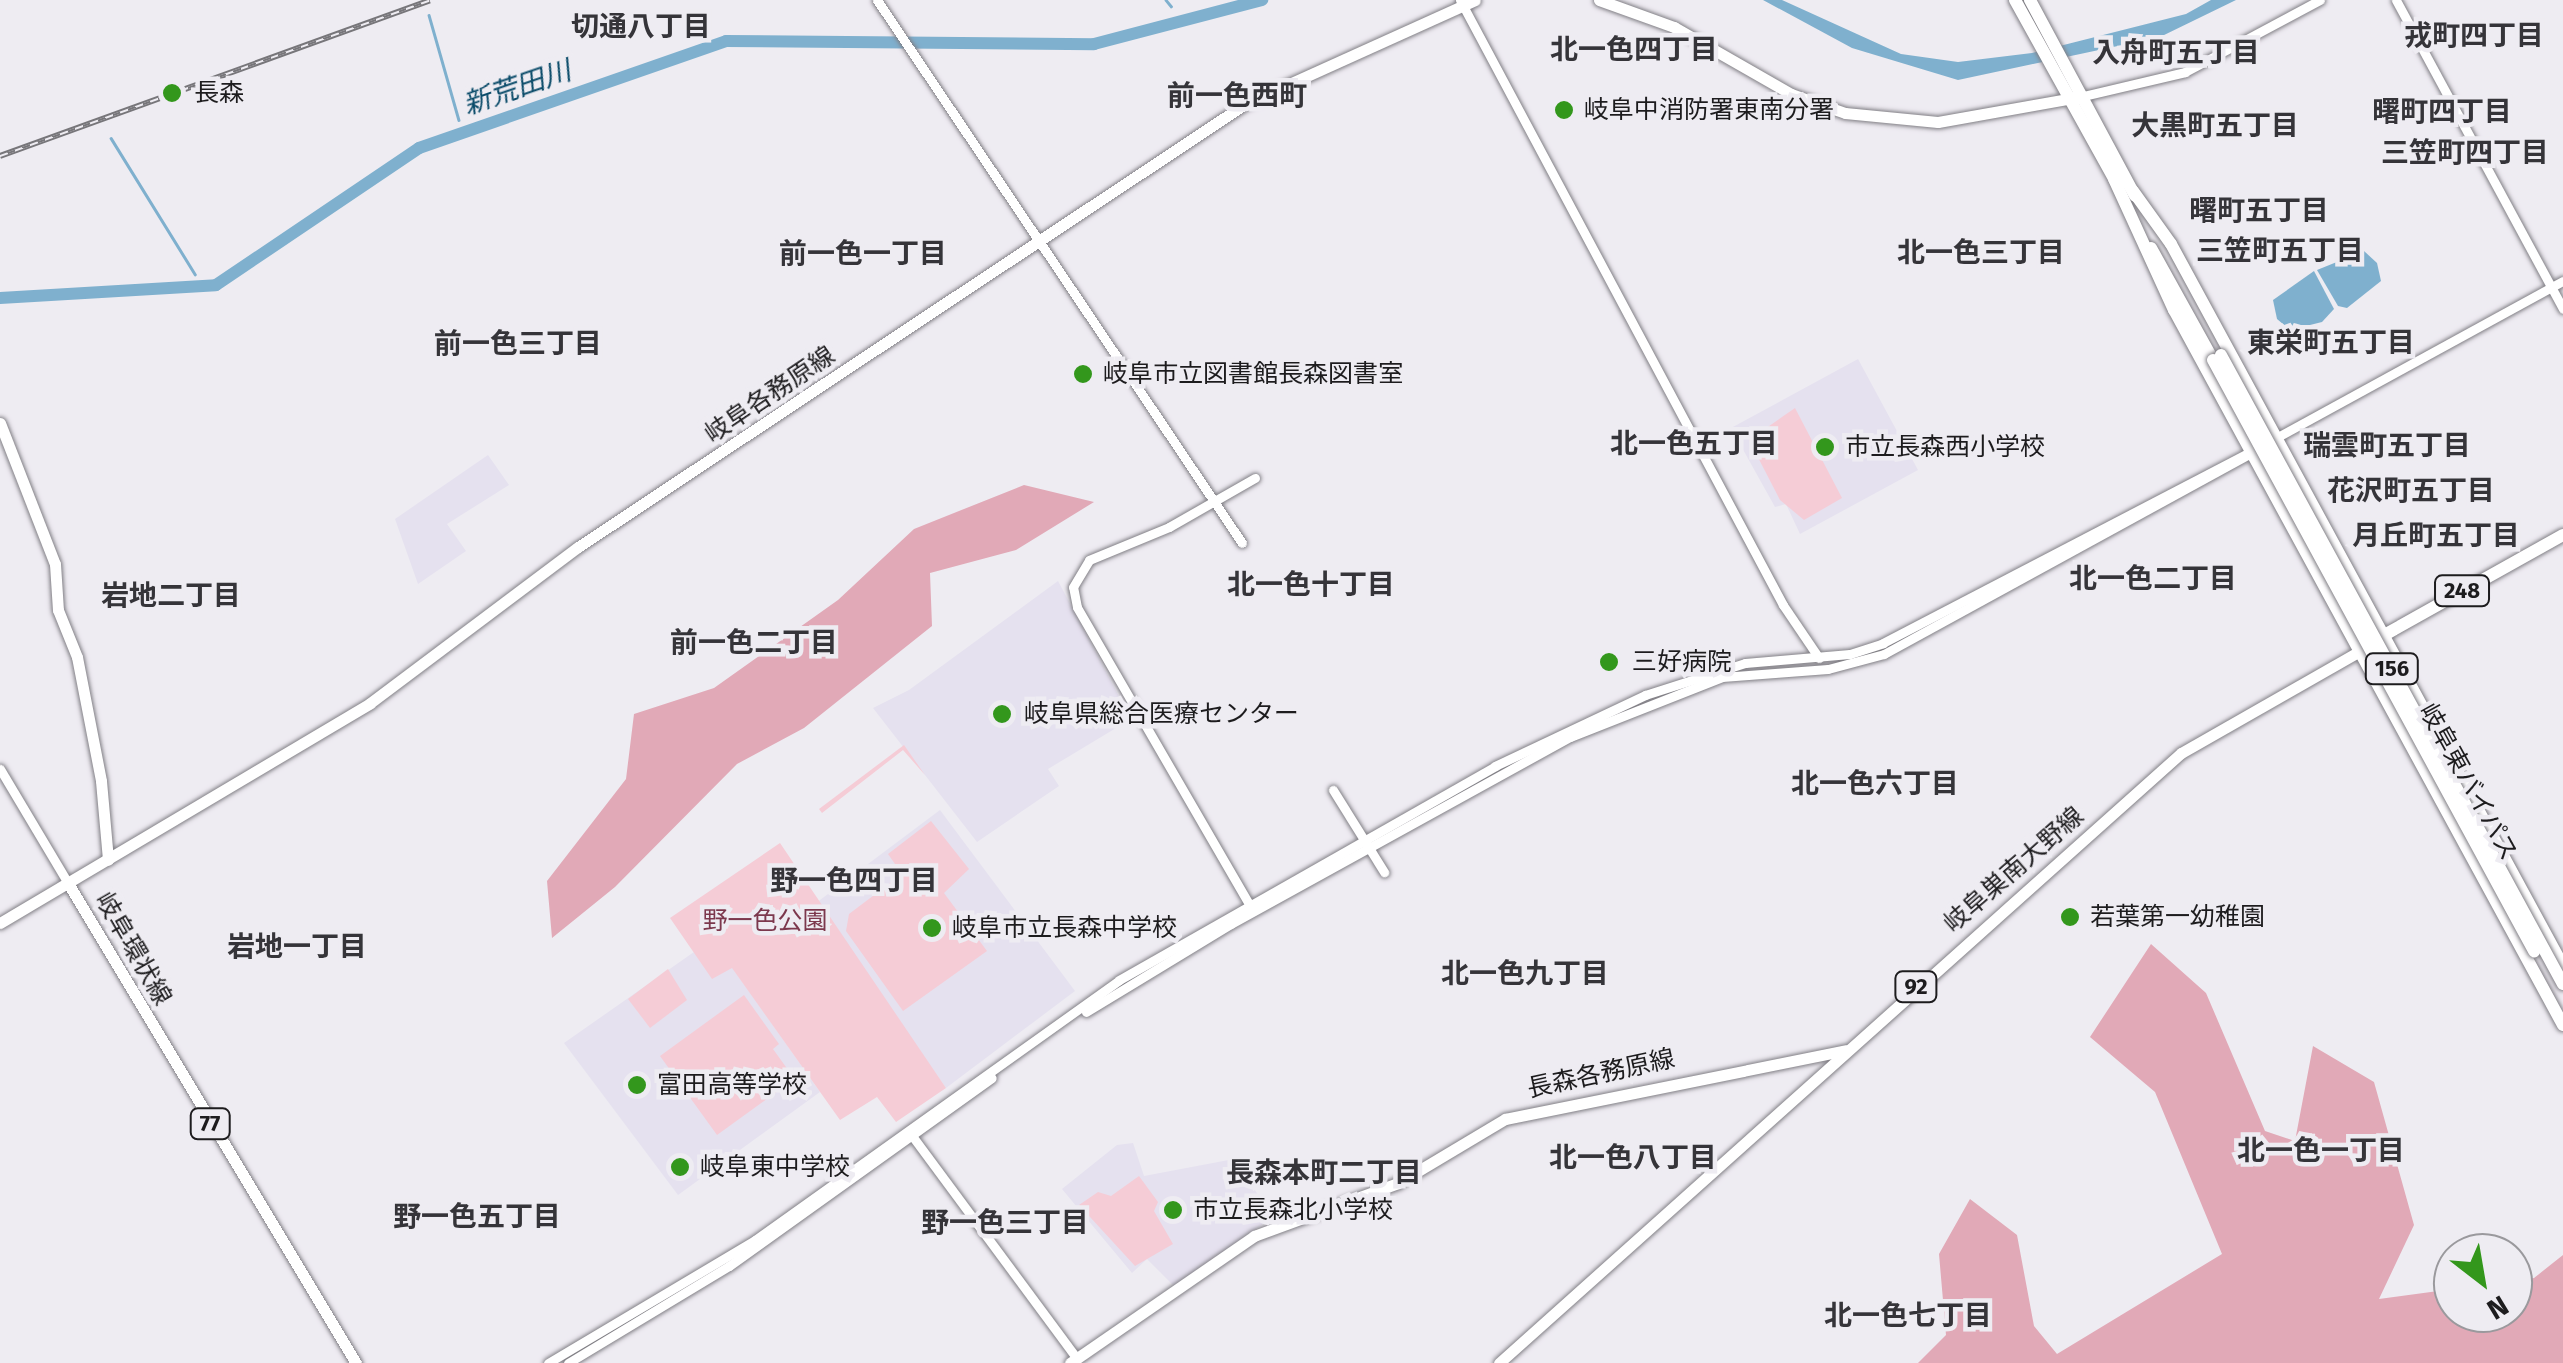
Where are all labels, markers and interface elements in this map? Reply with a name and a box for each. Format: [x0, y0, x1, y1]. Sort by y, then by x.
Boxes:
district label: 切通八丁目 [571, 10, 711, 44]
district label: 戎町四丁目 [2404, 19, 2544, 53]
district label: 北一色四丁目 [1550, 33, 1718, 67]
district label: 入舟町五丁目 [2092, 36, 2260, 70]
water label: 新荒田川 [459, 54, 575, 122]
place label: 長森 [194, 78, 244, 108]
district label: 前一色西町 [1167, 79, 1307, 113]
marker: 長森 [159, 80, 185, 106]
place label: 岐阜中消防署東南分署 [1584, 95, 1834, 125]
district label: 曙町四丁目 [2372, 95, 2512, 129]
marker: 岐阜中消防署東南分署 [1553, 99, 1575, 121]
district label: 大黒町五丁目 [2131, 109, 2299, 143]
district label: 三笠町四丁目 [2381, 136, 2549, 170]
district label: 曙町五丁目 [2189, 194, 2329, 228]
district label: 三笠町五丁目 [2196, 234, 2364, 268]
district label: 北一色三丁目 [1897, 236, 2065, 270]
district label: 前一色一丁目 [779, 237, 947, 271]
district label: 東栄町五丁目 [2247, 326, 2415, 360]
district label: 前一色三丁目 [434, 327, 602, 361]
street label: 岐阜各務原線 [699, 341, 841, 449]
place label: 岐阜市立図書館長森図書室 [1103, 359, 1403, 389]
marker: 岐阜市立図書館長森図書室 [1072, 363, 1094, 385]
district label: 北一色五丁目 [1610, 427, 1778, 461]
district label: 瑞雲町五丁目 [2303, 429, 2471, 463]
place label: 市立長森西小学校 [1845, 432, 2045, 462]
marker: 市立長森西小学校 [1814, 436, 1836, 458]
district label: 花沢町五丁目 [2327, 474, 2495, 508]
district label: 月丘町五丁目 [2352, 519, 2520, 553]
district label: 北一色二丁目 [2069, 562, 2237, 596]
district label: 北一色十丁目 [1227, 568, 1395, 602]
road number: 248 [2432, 574, 2492, 608]
district label: 岩地二丁目 [101, 579, 241, 613]
district label: 前一色二丁目 [670, 626, 838, 660]
place label: 三好病院 [1632, 647, 1732, 677]
marker: 三好病院 [1596, 649, 1622, 675]
road number: 156 [2364, 652, 2420, 686]
street label: 岐阜東バイパス [2412, 698, 2524, 866]
place label: 岐阜県総合医療センター [1024, 699, 1299, 729]
marker: 岐阜県総合医療センター [989, 701, 1015, 727]
district label: 北一色六丁目 [1791, 767, 1959, 801]
street label: 岐阜巣南大野線 [1938, 801, 2090, 939]
district label: 野一色四丁目 [770, 864, 938, 898]
street label: 岐阜環状線 [89, 887, 177, 1011]
place label: 若葉第一幼稚園 [2090, 902, 2265, 932]
park label: 野一色公園 [703, 906, 827, 936]
marker: 若葉第一幼稚園 [2059, 906, 2081, 928]
place label: 岐阜市立長森中学校 [952, 913, 1177, 943]
marker: 岐阜市立長森中学校 [921, 917, 943, 939]
district label: 岩地一丁目 [227, 930, 367, 964]
district label: 北一色九丁目 [1441, 957, 1609, 991]
road number: 92 [1894, 970, 1938, 1004]
street label: 長森各務原線 [1525, 1044, 1677, 1104]
place label: 富田高等学校 [657, 1070, 807, 1100]
marker: 富田高等学校 [626, 1074, 648, 1096]
road number: 77 [188, 1107, 232, 1141]
district label: 北一色一丁目 [2237, 1134, 2405, 1168]
district label: 北一色八丁目 [1549, 1141, 1717, 1175]
place label: 岐阜東中学校 [700, 1152, 850, 1182]
marker: 岐阜東中学校 [669, 1156, 691, 1178]
district label: 長森本町二丁目 [1226, 1156, 1422, 1190]
place label: 市立長森北小学校 [1193, 1195, 1393, 1225]
marker: 市立長森北小学校 [1162, 1199, 1184, 1221]
district label: 野一色五丁目 [393, 1200, 561, 1234]
district label: 野一色三丁目 [921, 1206, 1089, 1240]
north arrow [2433, 1233, 2533, 1333]
text: N [2481, 1288, 2514, 1326]
district label: 北一色七丁目 [1824, 1299, 1992, 1333]

